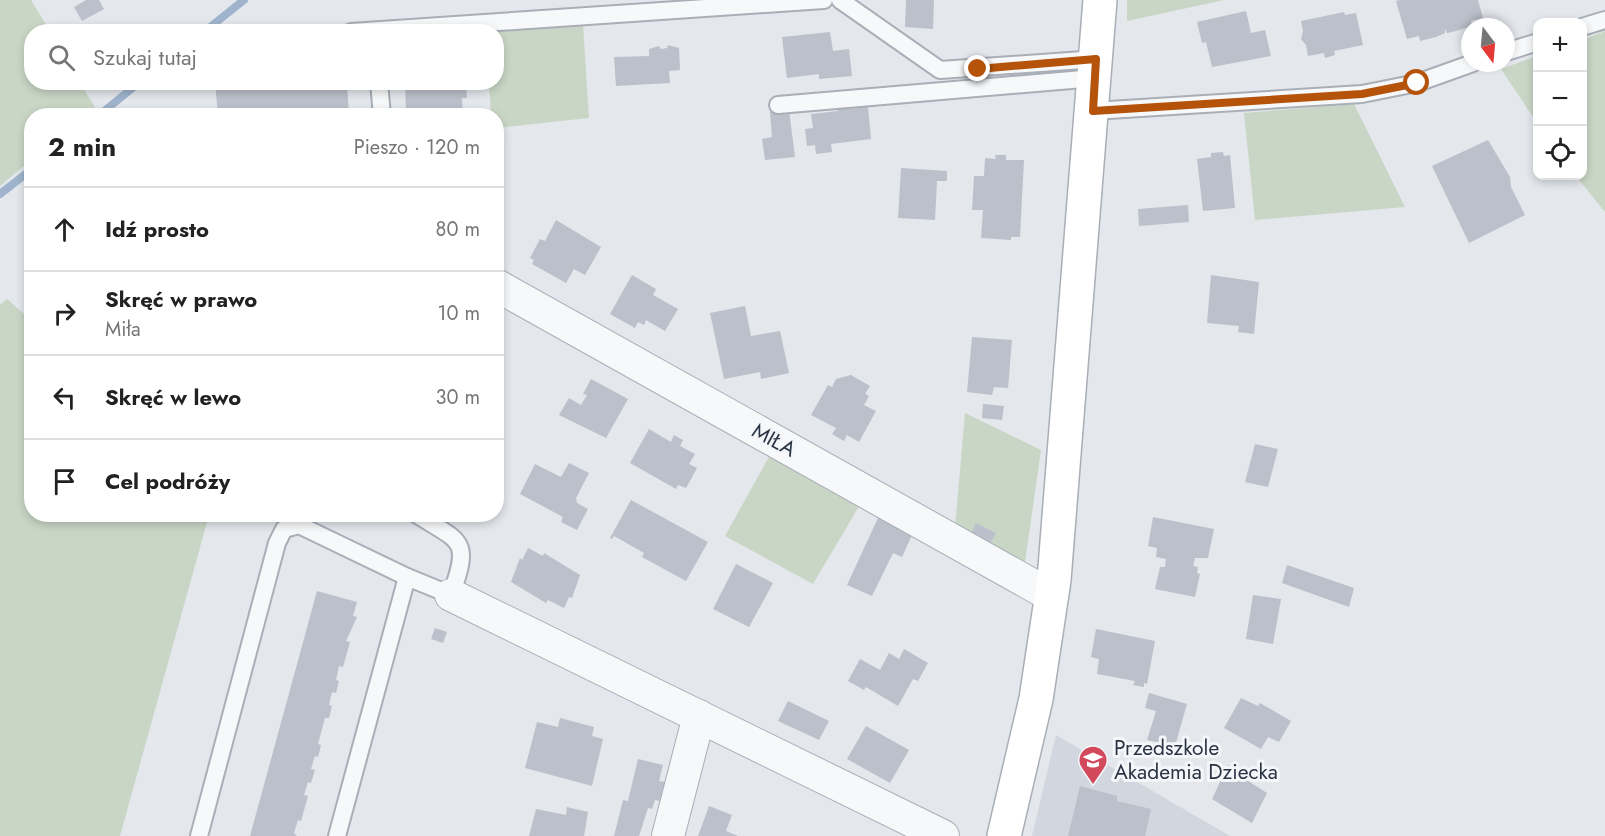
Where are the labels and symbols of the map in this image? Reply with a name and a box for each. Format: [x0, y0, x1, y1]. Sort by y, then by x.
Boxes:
north arrow [1461, 18, 1515, 72]
route end [964, 55, 990, 81]
route start [1403, 69, 1429, 95]
street label: MIŁA [747, 416, 802, 464]
place label: Przedszkole Akademia Dziecka [1114, 733, 1278, 787]
school or university icon: Przedszkole Akademia Dziecka [1077, 744, 1109, 786]

